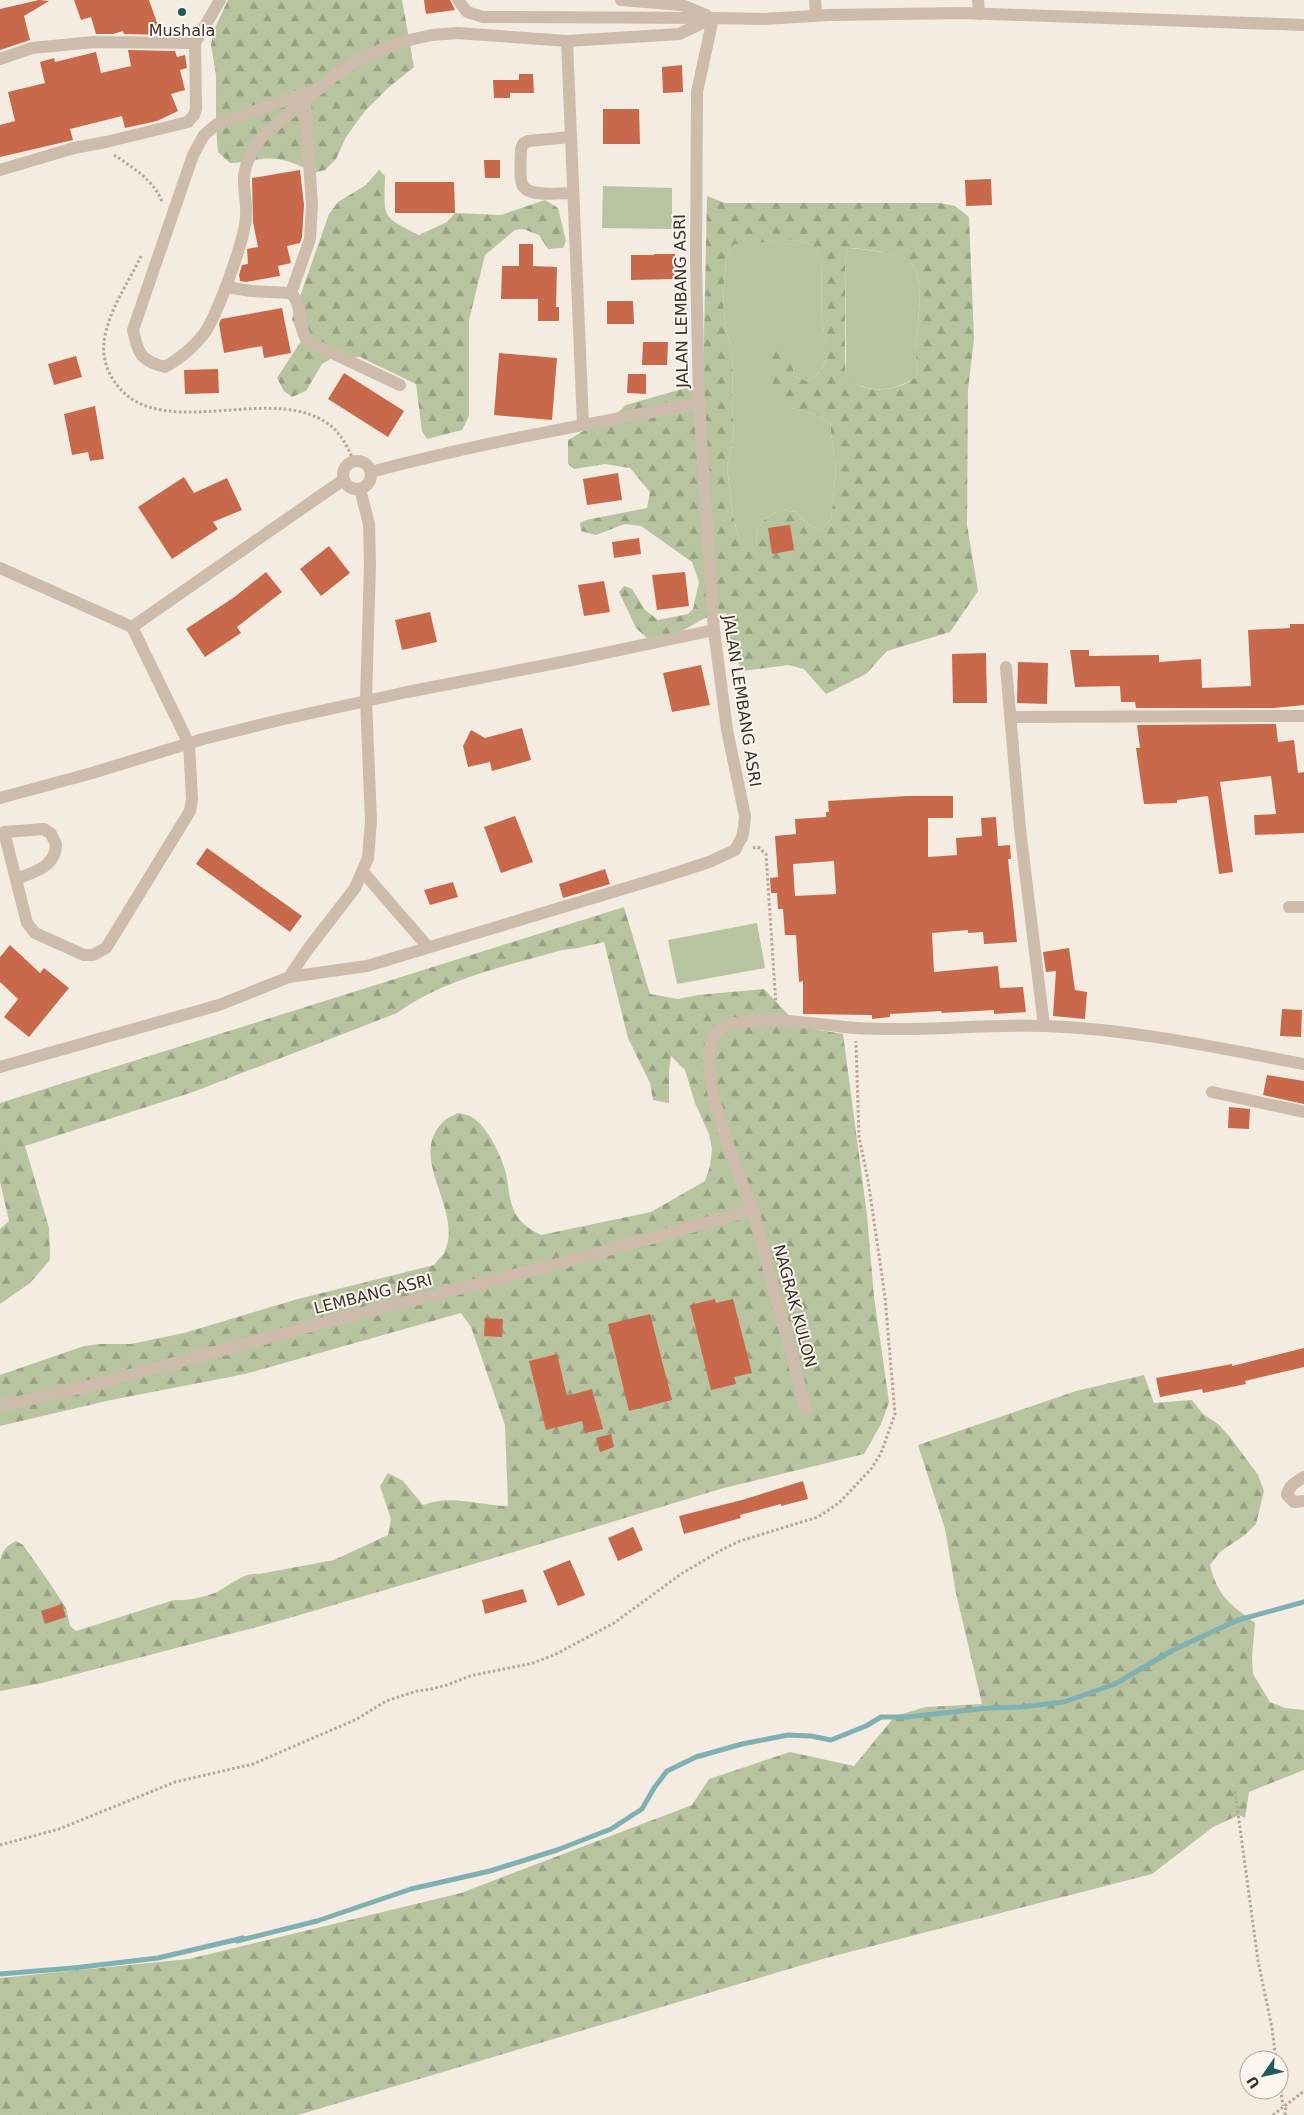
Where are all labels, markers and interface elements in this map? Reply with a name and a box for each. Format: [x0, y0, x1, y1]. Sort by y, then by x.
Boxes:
marker: Mushala [176, 6, 188, 18]
place label: Mushala [149, 21, 215, 40]
street label: JALAN LEMBANG ASRI [670, 214, 692, 389]
street label: JALAN LEMBANG ASRI [719, 613, 765, 788]
street label: NAGRAK KULON [769, 1242, 821, 1370]
street label: LEMBANG ASRI [312, 1270, 434, 1318]
north arrow [1239, 2050, 1289, 2100]
text: U [1243, 2073, 1263, 2091]

